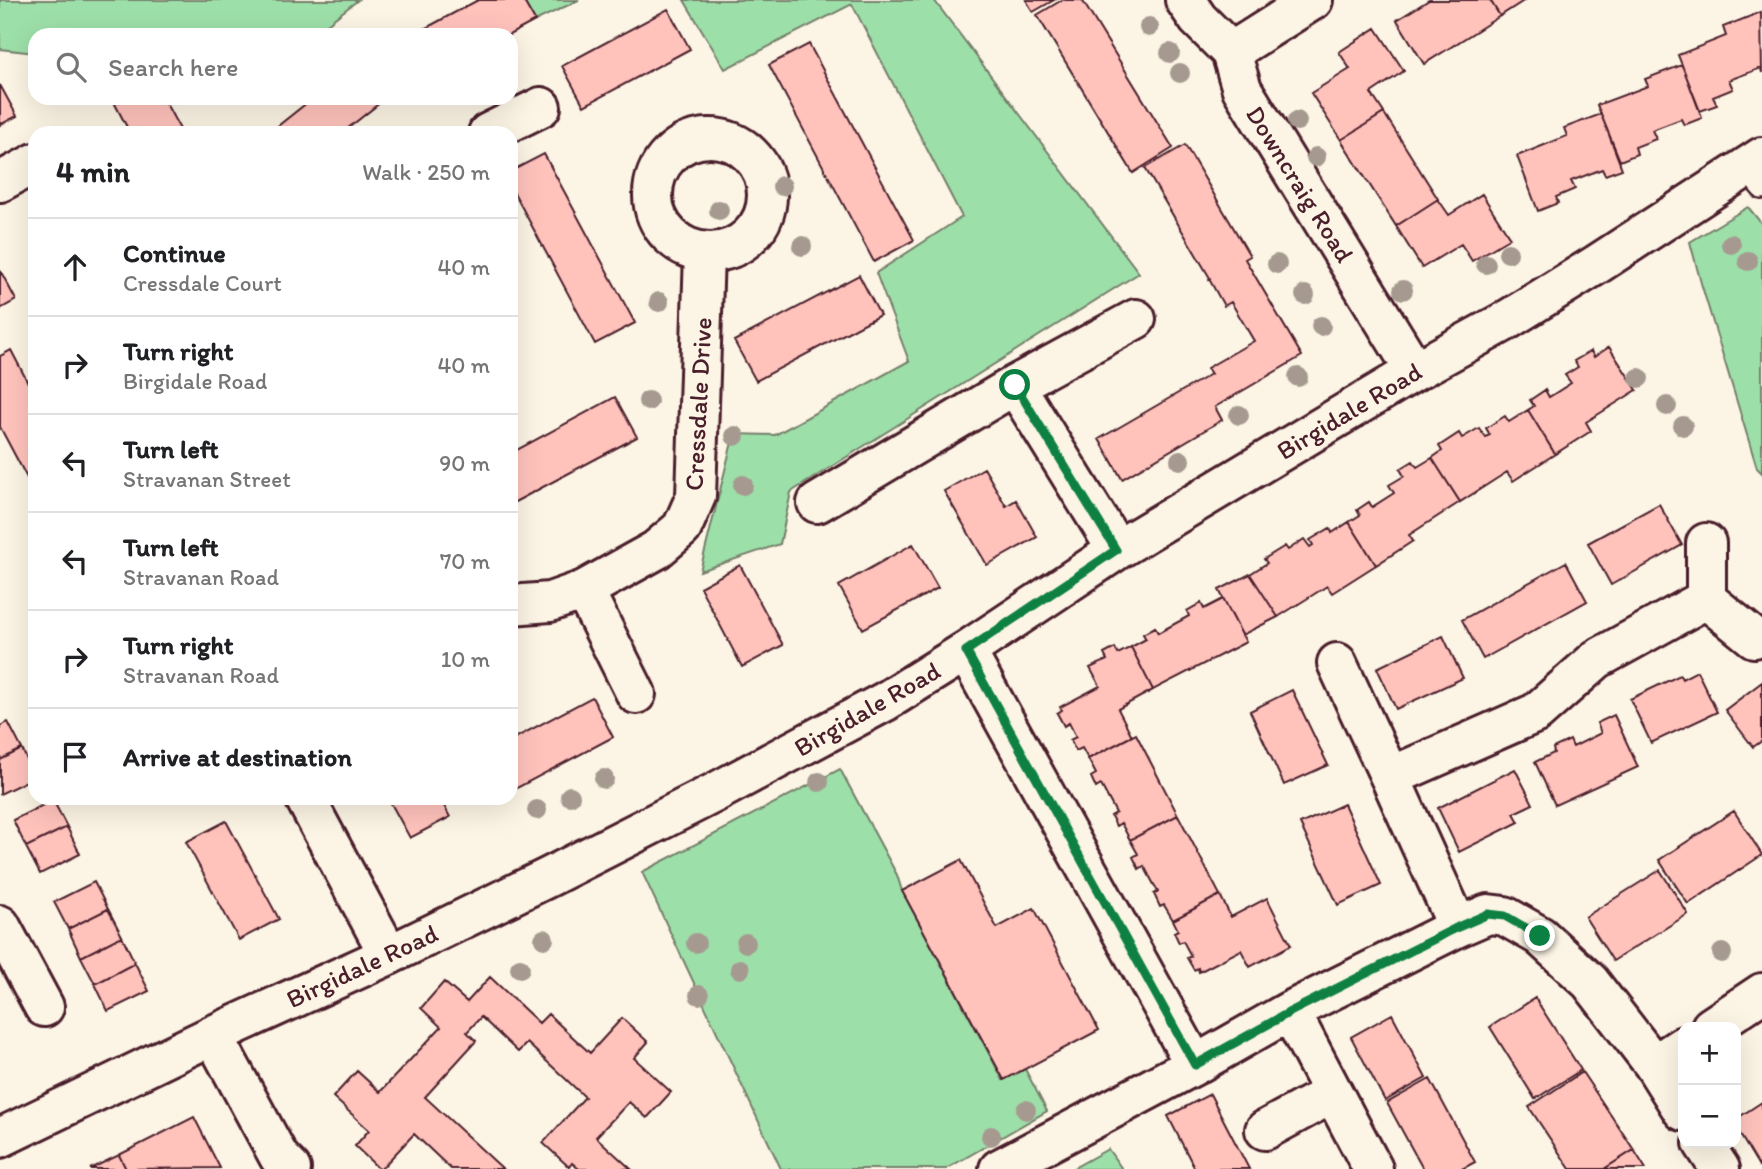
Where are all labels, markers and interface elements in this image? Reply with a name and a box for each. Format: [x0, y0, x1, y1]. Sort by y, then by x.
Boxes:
search box [28, 28, 518, 105]
icon: search [52, 48, 90, 86]
text: Search here [108, 51, 238, 83]
street label: Downcraig Road [1239, 100, 1361, 268]
text: 4 min [56, 153, 130, 190]
text: Walk · 250 m [362, 158, 490, 186]
text: Continue [123, 237, 226, 269]
icon: ahead [56, 248, 94, 286]
text: 40 m [437, 253, 490, 281]
text: Cressdale Court [123, 269, 282, 297]
street label: Cressdale Drive [677, 316, 719, 492]
text: Turn right [123, 335, 234, 367]
icon: right [56, 346, 94, 384]
text: 40 m [437, 351, 490, 379]
street label: Birgidale Road [1271, 355, 1427, 467]
text: Birgidale Road [123, 367, 267, 395]
route start [999, 369, 1030, 400]
text: Turn left [123, 433, 219, 465]
icon: left [56, 444, 94, 482]
text: 90 m [439, 449, 490, 477]
text: Stravanan Street [123, 465, 291, 493]
text: Turn left [123, 531, 219, 563]
icon: left [56, 542, 94, 580]
text: 70 m [440, 547, 490, 575]
text: Stravanan Road [123, 563, 279, 591]
text: Turn right [123, 629, 234, 661]
icon: right [56, 640, 94, 678]
text: 10 m [441, 645, 490, 673]
street label: Birgidale Road [788, 654, 946, 764]
text: Stravanan Road [123, 661, 279, 689]
icon: arrive [56, 738, 94, 776]
text: Arrive at destination [123, 741, 352, 773]
street label: Birgidale Road [281, 917, 443, 1015]
route end [1524, 920, 1555, 951]
map controls [1678, 1022, 1741, 1148]
button: + [1678, 1022, 1741, 1085]
button: − [1678, 1085, 1741, 1148]

